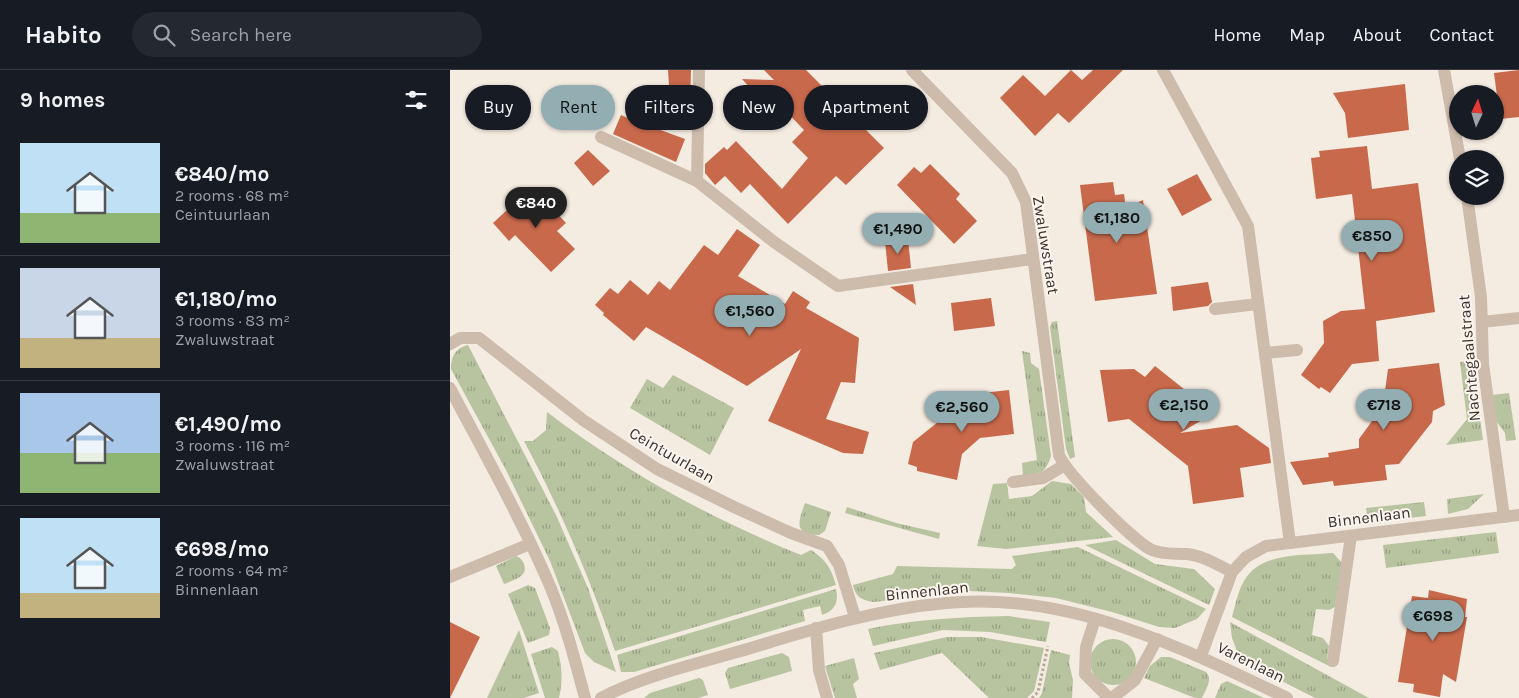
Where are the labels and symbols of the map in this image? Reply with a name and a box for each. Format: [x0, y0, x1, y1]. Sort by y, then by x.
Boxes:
north arrow [1449, 85, 1504, 140]
pin: €840 [506, 186, 566, 229]
street label: Zwaluwstraat [1029, 194, 1063, 296]
pin: €1,180 [1076, 202, 1158, 244]
pin: €1,490 [857, 212, 939, 255]
pin: €850 [1342, 220, 1402, 262]
pin: €1,560 [709, 294, 791, 337]
street label: Nachtegaalstraat [1454, 294, 1484, 422]
pin: €2,150 [1143, 388, 1225, 431]
pin: €718 [1354, 388, 1414, 431]
pin: €2,560 [921, 390, 1003, 433]
street label: Ceintuurlaan [626, 423, 718, 487]
street label: Binnenlaan [1326, 502, 1412, 532]
street label: Binnenlaan [884, 577, 970, 605]
pin: €698 [1403, 600, 1463, 642]
street label: Varenlaan [1214, 638, 1288, 686]

